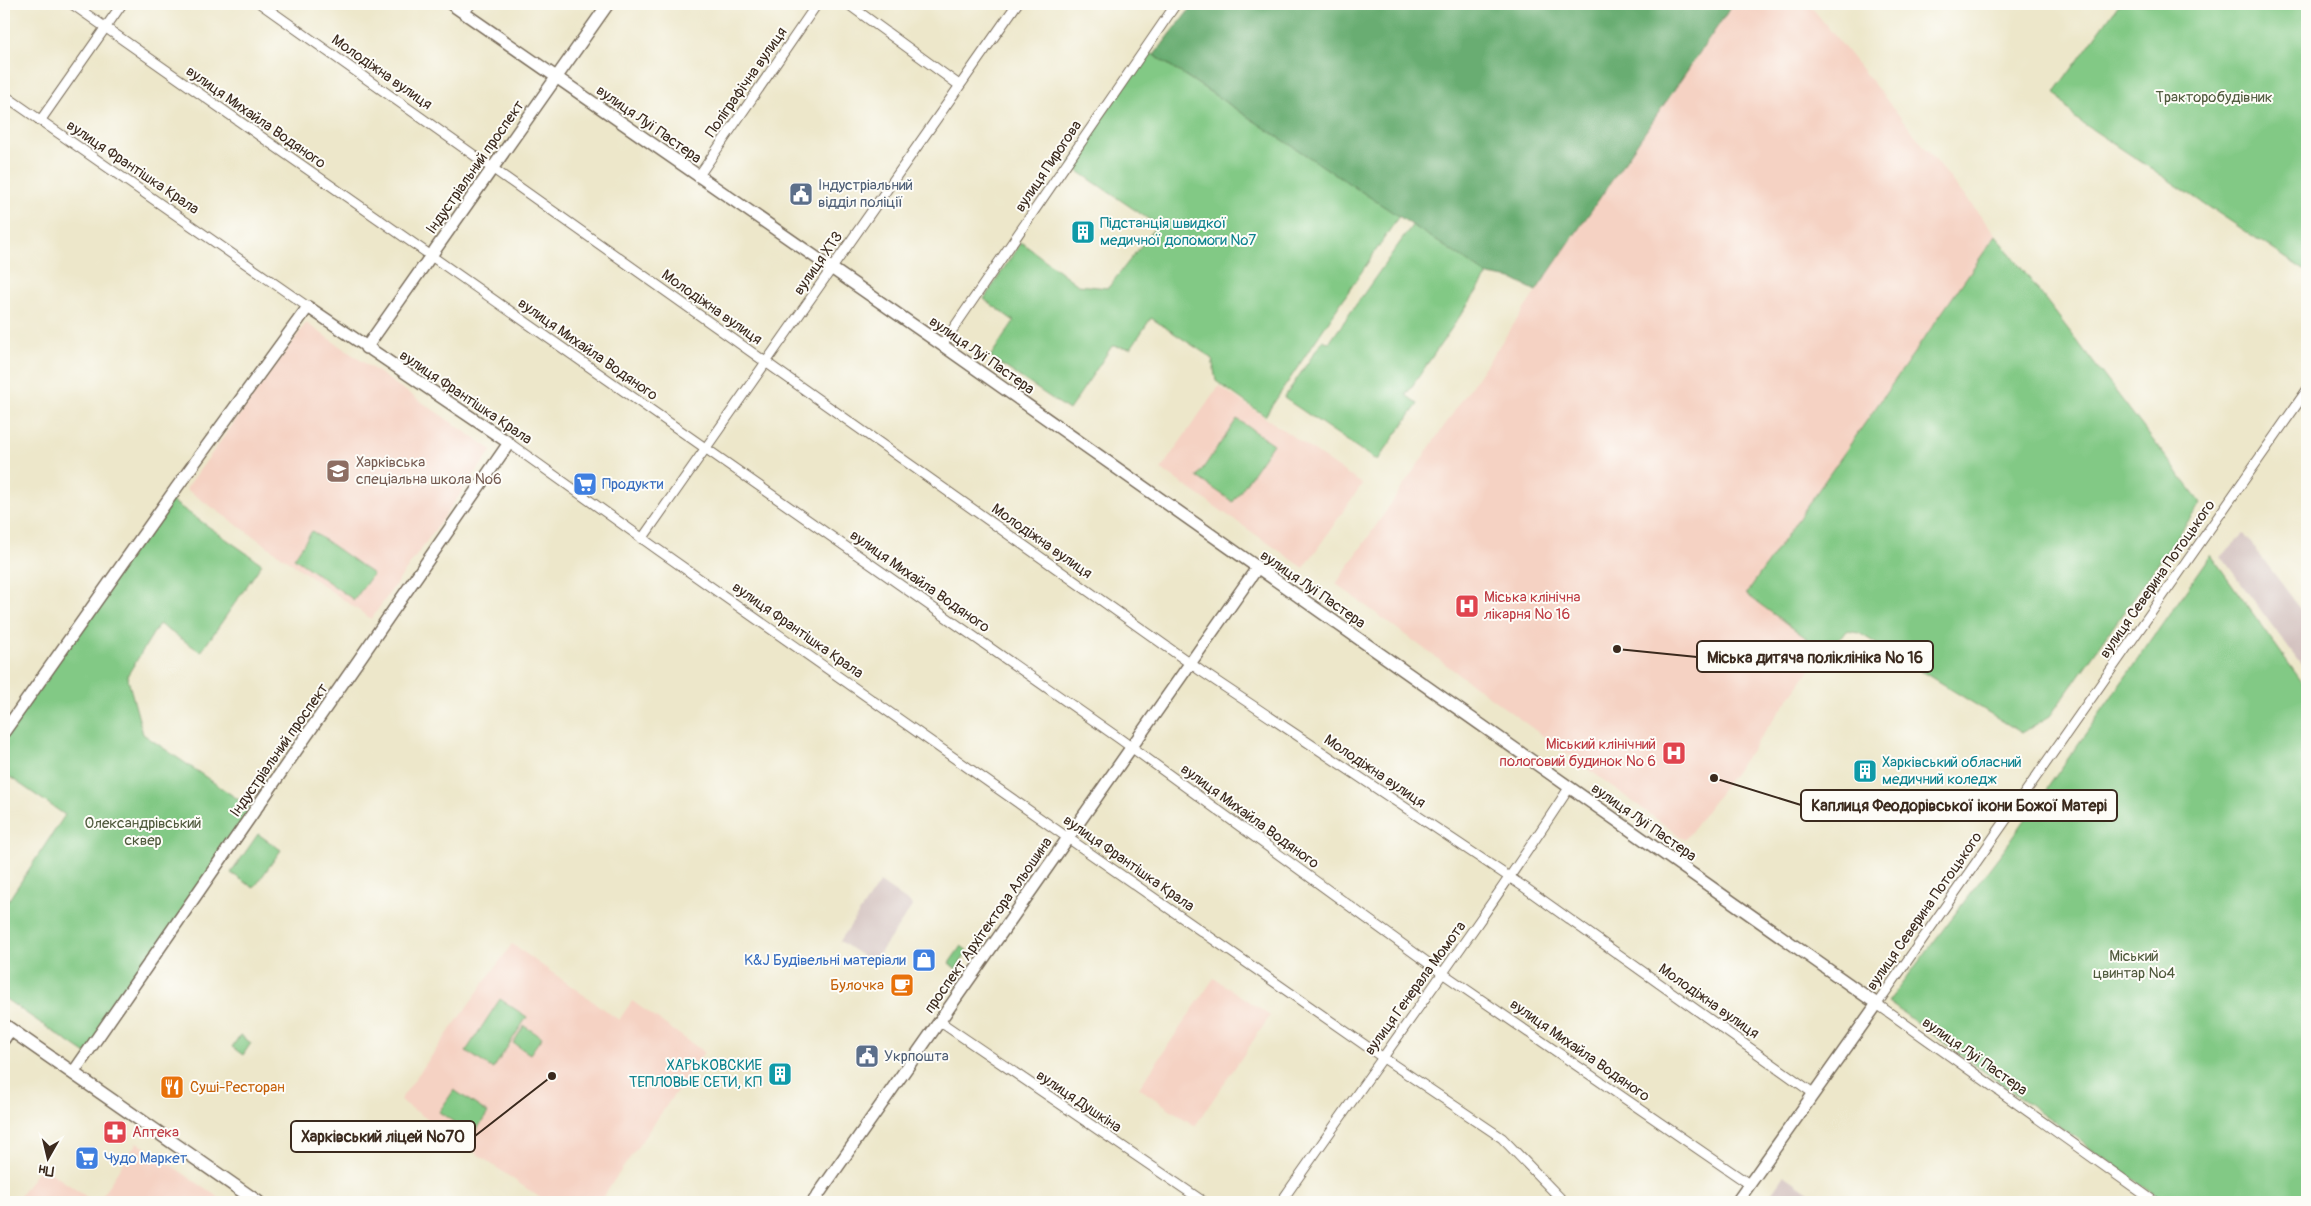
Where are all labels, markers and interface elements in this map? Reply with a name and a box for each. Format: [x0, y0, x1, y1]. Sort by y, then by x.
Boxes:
street label: Поліграфічна вулиця [701, 24, 792, 141]
street label: Молодіжна вулиця [328, 31, 436, 114]
street label: вулиця Михайла Водяного [182, 62, 329, 173]
street label: вулиця Луї Пастера [592, 81, 705, 168]
park label: Тракторобудівник [2156, 88, 2273, 107]
street label: Індустріальний проспект [422, 96, 529, 238]
street label: вулиця Франтішка Крала [63, 116, 203, 219]
street label: вулиця Пирогова [1011, 117, 1086, 216]
place label: Індустріальний відділ поліції [818, 176, 913, 212]
public building icon: Індустріальний відділ поліції [788, 181, 814, 207]
place label: Підстанція швидкої медичної допомоги №7 [1100, 214, 1256, 250]
building icon: Підстанція швидкої медичної допомоги №7 [1070, 219, 1096, 245]
street label: вулиця ХТЗ [790, 228, 847, 299]
street label: Молодіжна вулиця [658, 266, 766, 349]
street label: вулиця Михайла Водяного [514, 294, 661, 405]
street label: вулиця Луї Пастера [925, 312, 1038, 399]
street label: вулиця Франтішка Крала [396, 346, 536, 449]
place label: Харківська спеціальна школа №6 [356, 453, 502, 489]
school or university icon: Харківська спеціальна школа №6 [325, 458, 351, 484]
supermarket icon: Продукти [572, 471, 598, 497]
place label: Продукти [602, 475, 664, 494]
street label: вулиця Северина Потоцького [2095, 496, 2219, 662]
street label: Молодіжна вулиця [988, 500, 1096, 583]
street label: вулиця Михайла Водяного [846, 526, 993, 637]
street label: вулиця Луї Пастера [1256, 546, 1369, 633]
street label: вулиця Франтішка Крала [728, 578, 867, 683]
place label: Міська клінічна лікарня № 16 [1484, 588, 1580, 624]
hospital icon: Міська клінічна лікарня № 16 [1454, 593, 1480, 619]
callout: Міська дитяча поліклініка № 16 [1697, 641, 1933, 672]
text: Міська дитяча поліклініка № 16 [1707, 648, 1923, 668]
street label: Індустріальний проспект [226, 679, 333, 821]
street label: Молодіжна вулиця [1320, 730, 1429, 812]
place label: Міський клінічний пологовий будинок № 6 [1499, 735, 1656, 771]
hospital icon: Міський клінічний пологовий будинок № 6 [1661, 740, 1687, 766]
place label: Харківський обласний медичний коледж [1882, 753, 2022, 789]
building icon: Харківський обласний медичний коледж [1852, 758, 1878, 784]
street label: вулиця Михайла Водяного [1177, 760, 1323, 873]
street label: вулиця Луї Пастера [1587, 779, 1700, 866]
callout: Каплиця Феодорівської ікони Божої Матері [1801, 790, 2117, 821]
text: Каплиця Феодорівської ікони Божої Матері [1811, 796, 2107, 816]
street label: вулиця Франтішка Крала [1059, 811, 1198, 916]
park label: Олександрівський сквер [85, 814, 201, 850]
street label: вулиця Северина Потоцького [1862, 828, 1986, 994]
street label: проспект Архітектора Альошина [920, 833, 1057, 1017]
street label: вулиця Генерала Момота [1360, 918, 1470, 1059]
shop icon: K&J Будівельні матеріали [911, 947, 937, 973]
park label: Міський цвинтар №4 [2093, 947, 2176, 983]
place label: K&J Будівельні матеріали [744, 951, 906, 970]
street label: Молодіжна вулиця [1655, 960, 1763, 1043]
cafe icon: Булочка [889, 972, 915, 998]
place label: Булочка [830, 976, 884, 995]
street label: вулиця Михайла Водяного [1506, 995, 1653, 1106]
street label: вулиця Луї Пастера [1918, 1013, 2031, 1100]
public building icon: Укрпошта [854, 1043, 880, 1069]
place label: Укрпошта [884, 1047, 949, 1066]
place label: ХАРЬКОВСКИЕ ТЕПЛОВЫЕ СЕТИ, КП [629, 1056, 762, 1092]
building icon: ХАРЬКОВСКИЕ ТЕПЛОВЫЕ СЕТИ, КП [767, 1061, 793, 1087]
street label: вулиця Душкіна [1032, 1066, 1125, 1137]
restaurant icon: Суші-Ресторан [159, 1074, 185, 1100]
place label: Суші-Ресторан [190, 1078, 285, 1097]
pharmacy icon: Аптека [102, 1119, 128, 1145]
callout: Харківський ліцей №70 [291, 1121, 475, 1152]
place label: Аптека [132, 1123, 179, 1142]
text: Харківський ліцей №70 [301, 1127, 465, 1147]
north arrow [22, 1134, 72, 1184]
supermarket icon: Чудо Маркет [74, 1145, 100, 1171]
place label: Чудо Маркет [104, 1149, 188, 1168]
text: Пн [37, 1161, 55, 1180]

